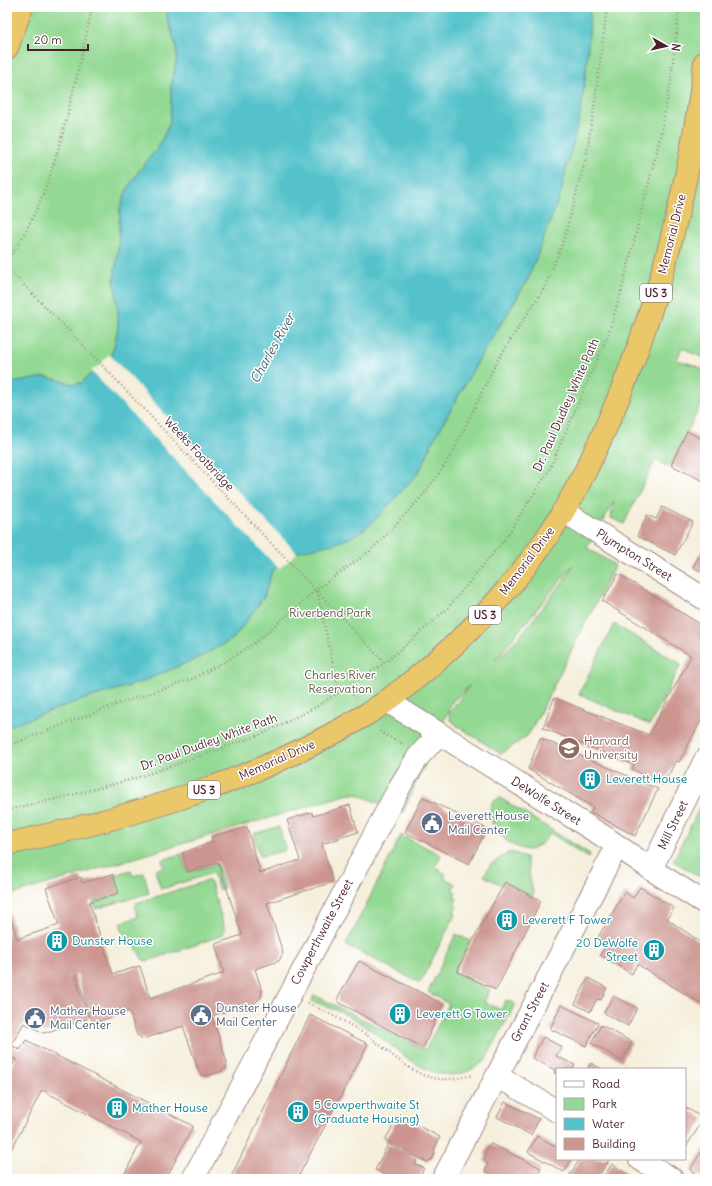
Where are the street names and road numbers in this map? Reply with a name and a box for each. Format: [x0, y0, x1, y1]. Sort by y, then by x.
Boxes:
street label: Memorial Drive [654, 192, 689, 275]
road number: US 3 [640, 284, 672, 302]
street label: Dr. Paul Dudley White Path [529, 336, 602, 474]
street label: Weeks Footbridge [161, 413, 238, 494]
street label: Memorial Drive [496, 524, 557, 598]
street label: Plympton Street [594, 525, 675, 584]
road number: US 3 [469, 606, 501, 624]
street label: Dr. Paul Dudley White Path [139, 710, 279, 773]
street label: Memorial Drive [236, 736, 317, 783]
street label: DeWolfe Street [509, 773, 584, 828]
road number: US 3 [188, 781, 220, 799]
street label: Mill Street [654, 798, 691, 852]
street label: Cowperthwaite Street [287, 876, 356, 987]
street label: Grant Street [507, 979, 552, 1044]

